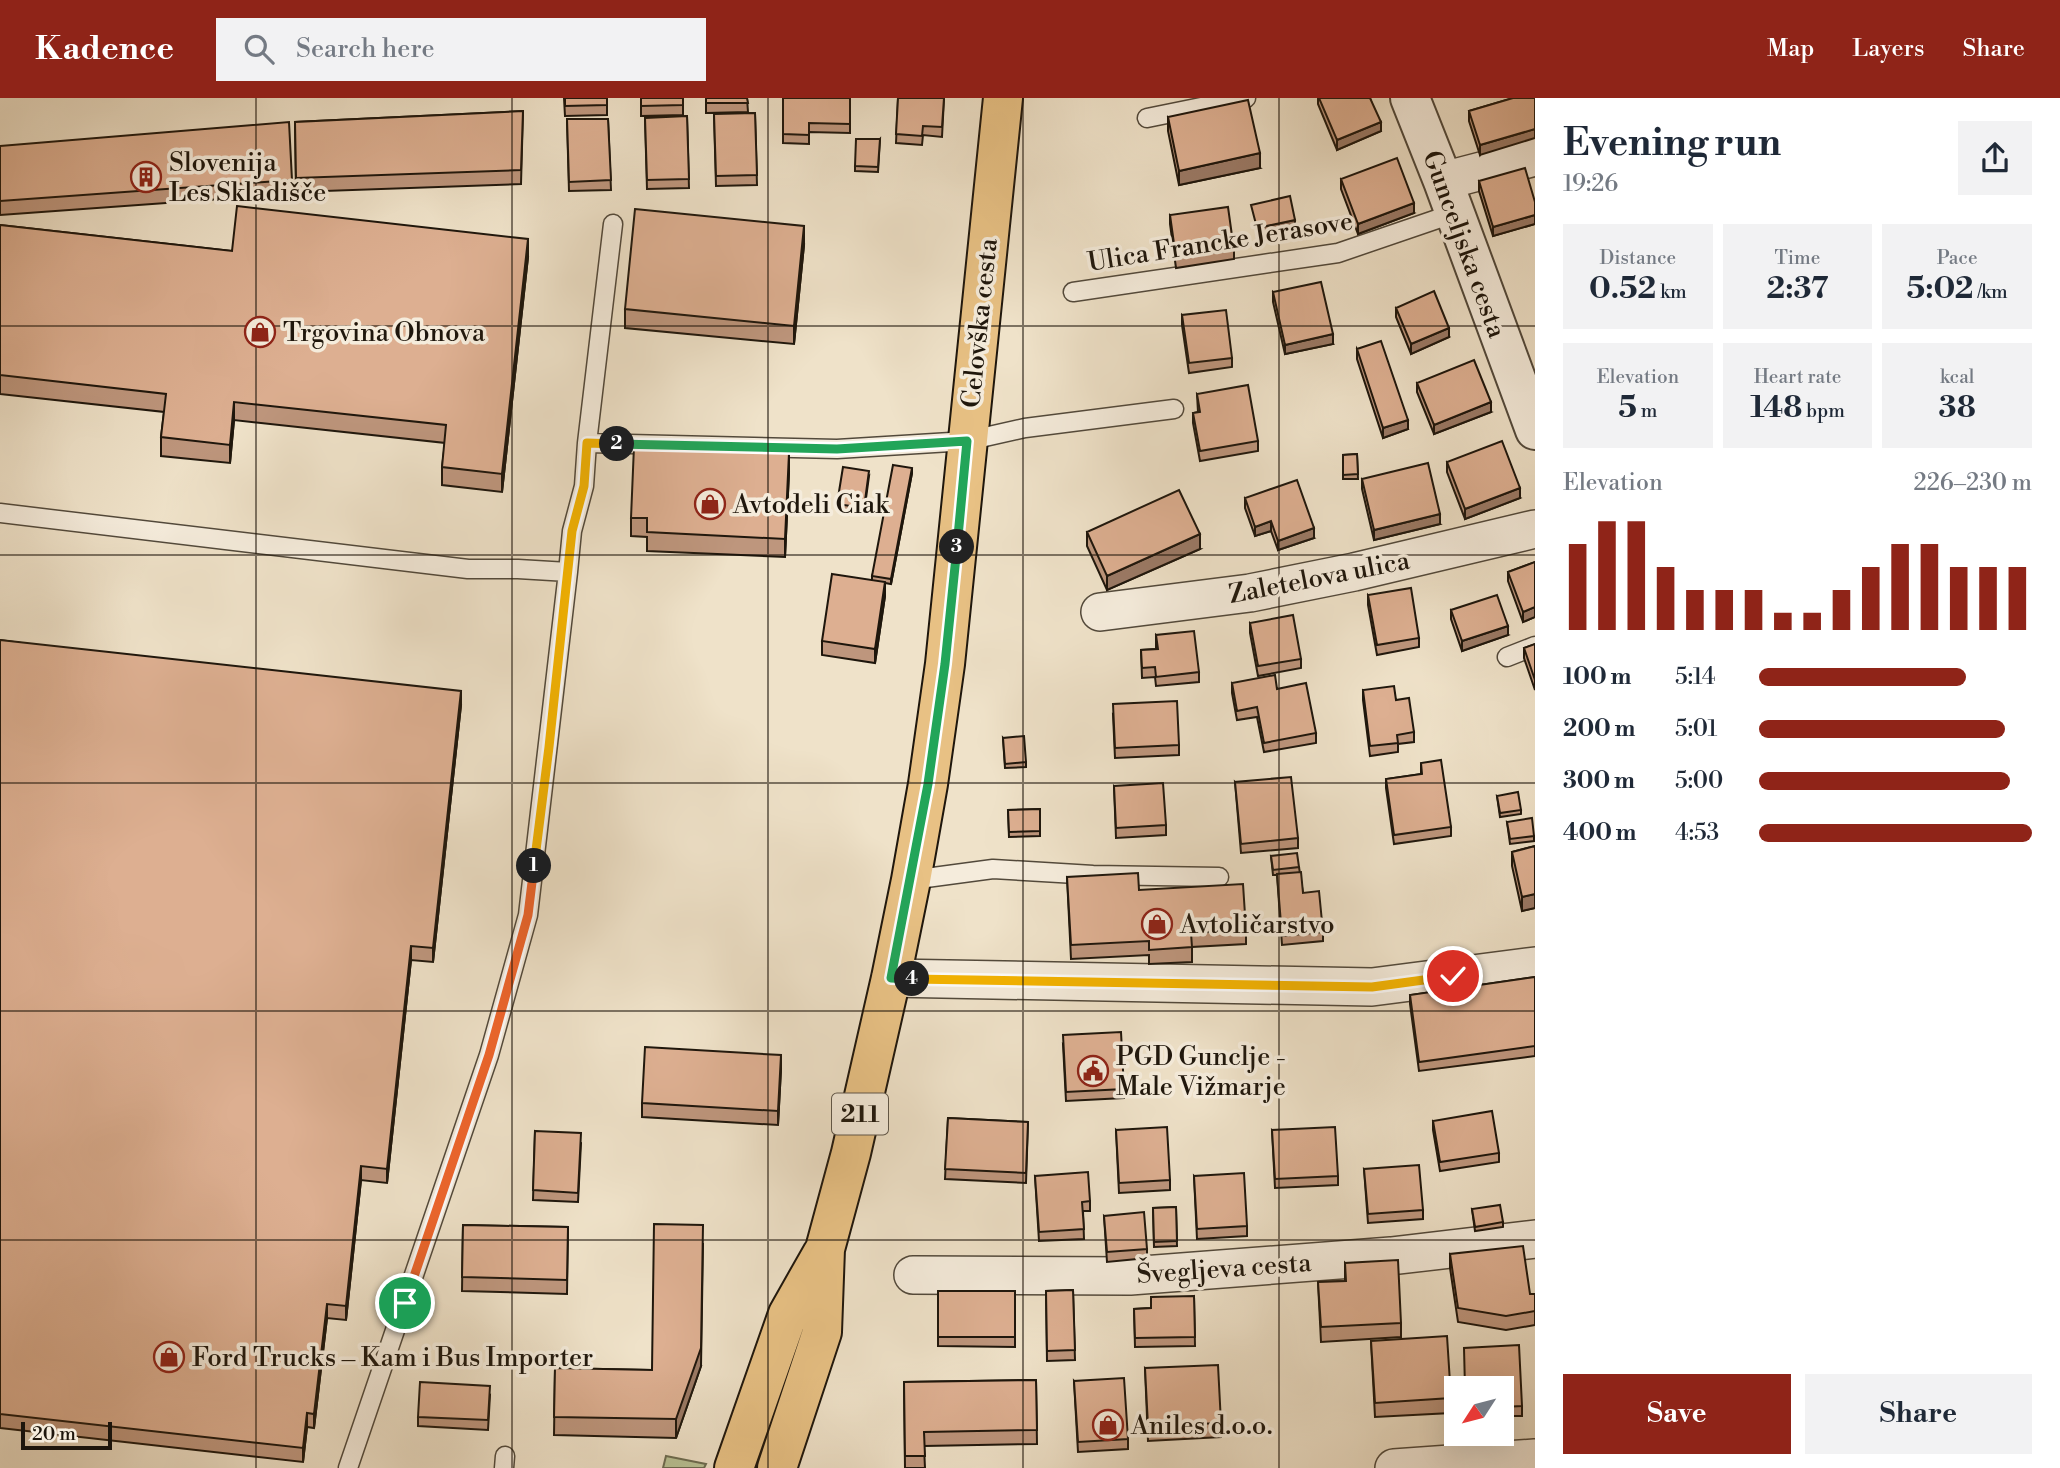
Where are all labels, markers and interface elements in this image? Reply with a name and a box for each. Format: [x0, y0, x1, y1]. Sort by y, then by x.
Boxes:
search box [216, 18, 706, 81]
text: Kadence [35, 29, 174, 70]
icon: search [240, 30, 278, 68]
text: Search here [296, 33, 435, 65]
text: Map [1767, 34, 1814, 64]
text: Layers [1852, 34, 1924, 64]
text: Share [1962, 34, 2025, 64]
text: Evening run [1563, 120, 1781, 167]
button: share [1958, 121, 2032, 195]
street label: Gunceljska cesta [1415, 146, 1513, 343]
place label: Slovenija Les Skladišče [169, 147, 326, 209]
building icon: Slovenija Les Skladišče [129, 160, 163, 194]
text: 19:26 [1563, 170, 1618, 198]
street label: Ulica Francke Jerasove [1085, 205, 1355, 279]
street label: Celovška cesta [955, 236, 1005, 410]
text: Distance [1599, 246, 1676, 270]
text: Time [1775, 246, 1820, 270]
text: Pace [1937, 246, 1978, 270]
text: 0.52 [1589, 270, 1656, 308]
text: 2:37 [1766, 270, 1829, 308]
text: 5:02 [1907, 270, 1974, 308]
text: km [1656, 280, 1687, 304]
text: /km [1974, 280, 2008, 304]
shop icon: Trgovina Obnova [243, 315, 277, 349]
place label: Trgovina Obnova [283, 317, 486, 349]
text: Elevation [1597, 365, 1679, 389]
text: Heart rate [1754, 365, 1841, 389]
text: kcal [1940, 365, 1974, 389]
text: 5 [1618, 389, 1637, 427]
text: 148 [1750, 389, 1802, 427]
text: 38 [1939, 389, 1976, 427]
text: m [1637, 399, 1657, 423]
text: bpm [1802, 399, 1845, 423]
pin: 2 [600, 426, 634, 462]
text: 2 [611, 431, 622, 455]
text: Elevation [1563, 469, 1663, 497]
text: 226–230 m [1914, 469, 2032, 497]
shop icon: Avtodeli Ciak [693, 487, 727, 521]
place label: Avtodeli Ciak [732, 489, 890, 521]
pin: 3 [940, 530, 974, 564]
text: 3 [951, 534, 962, 558]
street label: Zaletelova ulica [1226, 545, 1413, 611]
text: 100 m [1563, 663, 1631, 691]
text: 5:14 [1675, 663, 1716, 691]
text: 200 m [1563, 715, 1635, 743]
text: 5:01 [1675, 715, 1717, 743]
text: 300 m [1563, 767, 1635, 795]
text: 5:00 [1675, 767, 1723, 795]
text: 400 m [1563, 819, 1636, 847]
text: 4:53 [1675, 819, 1719, 847]
pin: 1 [516, 848, 552, 884]
text: 1 [529, 853, 538, 877]
shop icon: Avtoličarstvo [1140, 907, 1174, 941]
place label: Avtoličarstvo [1179, 909, 1335, 941]
pin [1423, 946, 1483, 1006]
icon: check [1434, 957, 1472, 995]
pin: 4 [894, 962, 930, 996]
text: 4 [905, 966, 918, 990]
place label: PGD Gunclje - Male Vižmarje [1116, 1041, 1286, 1103]
public building icon: PGD Gunclje - Male Vižmarje [1076, 1054, 1110, 1088]
road number: 211 [832, 1094, 888, 1134]
street label: Švegljeva cesta [1136, 1245, 1313, 1291]
pin [375, 1273, 435, 1333]
icon: arrive [386, 1284, 424, 1322]
shop icon: Ford Trucks – Kam i Bus Importer [152, 1340, 186, 1374]
place label: Ford Trucks – Kam i Bus Importer [192, 1342, 593, 1374]
button: Save [1563, 1374, 1791, 1454]
button: Share [1805, 1374, 2032, 1454]
north arrow [1444, 1376, 1514, 1446]
map controls [1444, 1376, 1514, 1446]
shop icon: Aniles d.o.o. [1091, 1408, 1125, 1442]
place label: Aniles d.o.o. [1130, 1410, 1273, 1442]
scale bar [21, 1419, 112, 1451]
text: 20 m [32, 1422, 76, 1446]

